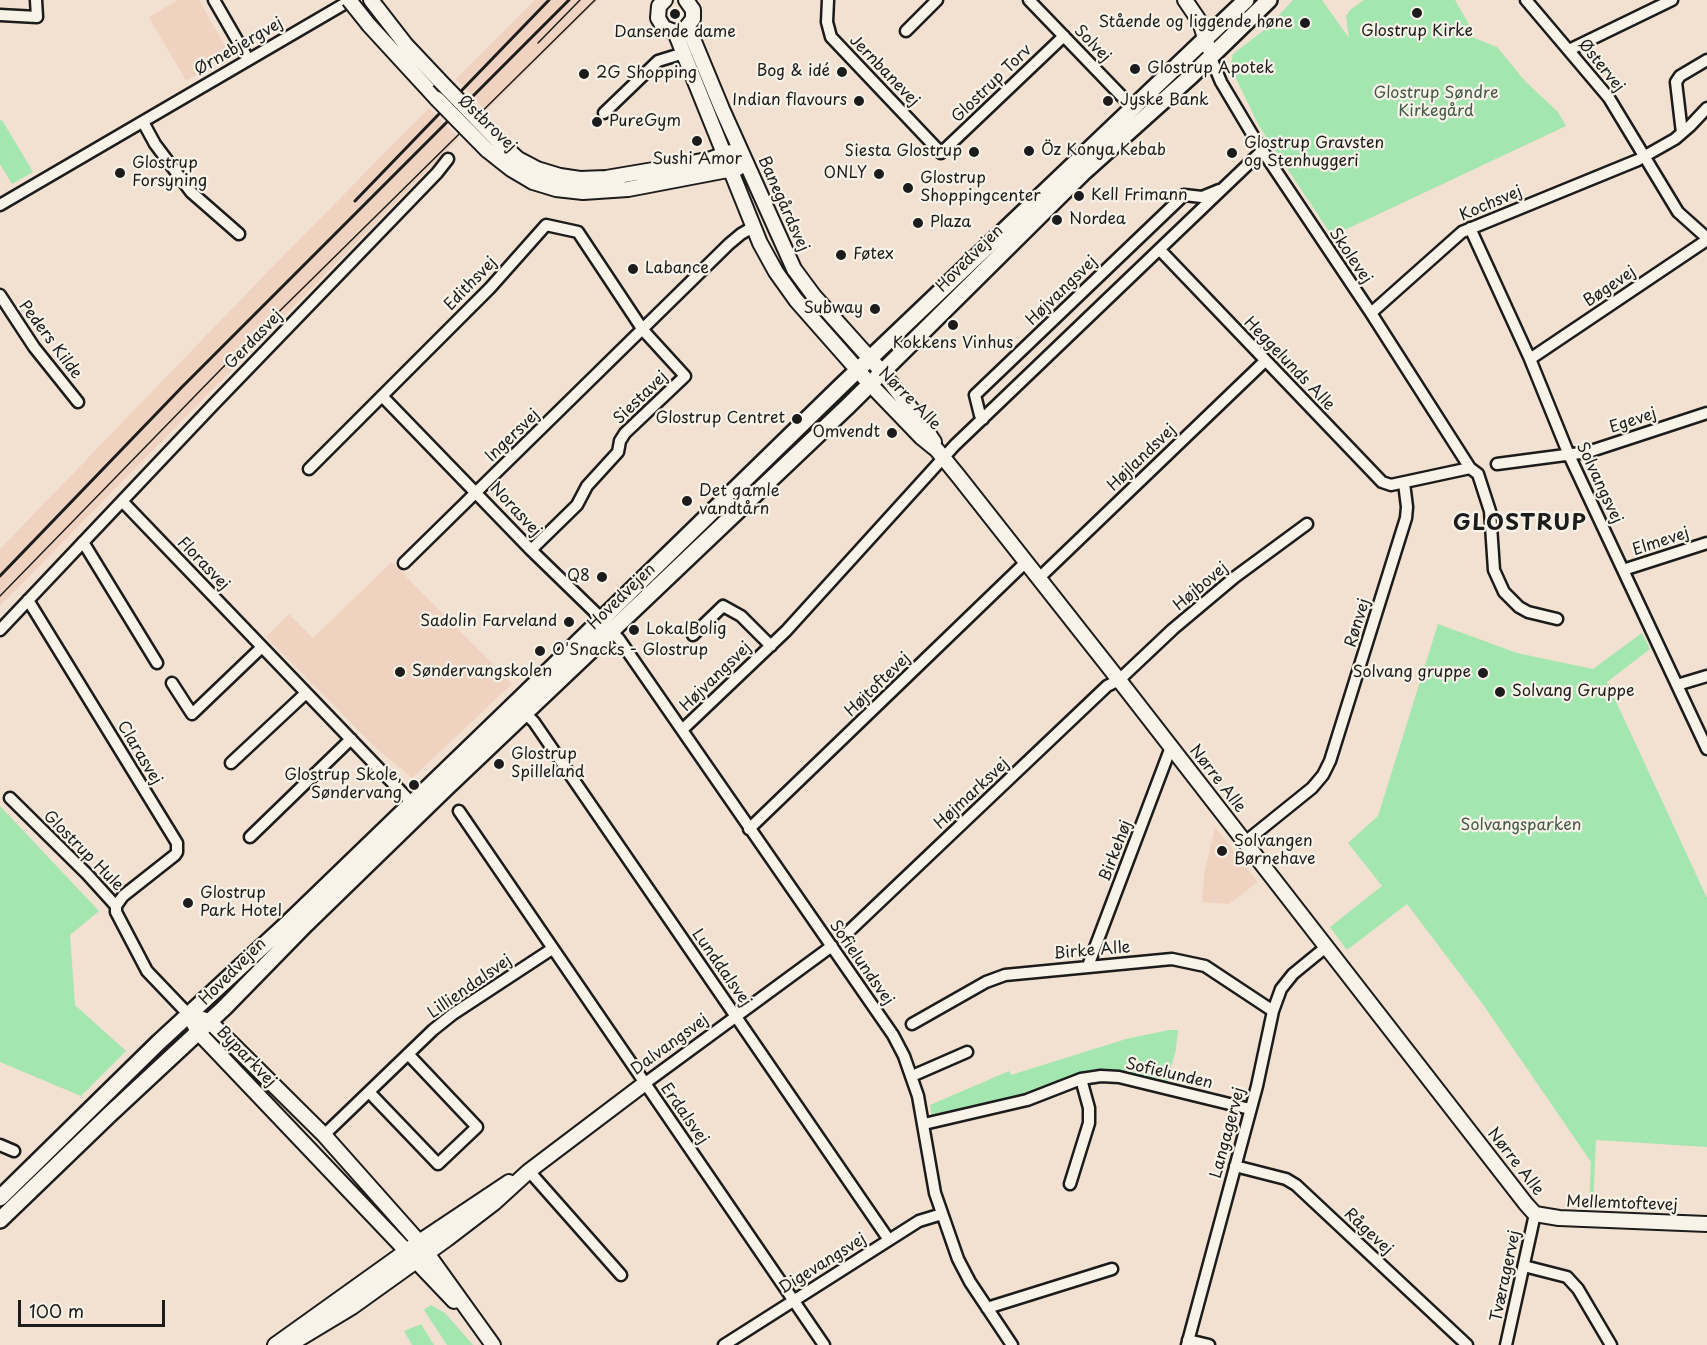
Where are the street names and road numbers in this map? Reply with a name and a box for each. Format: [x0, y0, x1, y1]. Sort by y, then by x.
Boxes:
street label: Ørnebjergvej [191, 14, 287, 80]
street label: Solvej [1070, 21, 1114, 67]
street label: Jernbanevej [845, 31, 923, 111]
street label: Østervej [1574, 36, 1628, 96]
street label: Glostrup Torv [948, 41, 1036, 127]
street label: Østbrovej [454, 92, 520, 156]
street label: Banegårdsvej [753, 153, 813, 255]
street label: Kochsvej [1457, 182, 1525, 226]
street label: Hovedvejen [933, 222, 1007, 296]
street label: Skolevej [1324, 224, 1376, 288]
street label: Højvangsvej [1022, 252, 1102, 330]
street label: Edithsvej [441, 253, 501, 315]
street label: Bøgevej [1580, 263, 1640, 311]
street label: Peders Kilde [14, 297, 86, 383]
street label: Gerdasvej [221, 307, 287, 373]
street label: Heggelunds Alle [1240, 313, 1338, 415]
street label: Nørre Alle [874, 364, 944, 434]
street label: Siestavej [610, 368, 672, 428]
street label: Egevej [1607, 404, 1659, 438]
street label: Ingersvej [482, 406, 544, 466]
street label: Højlandsvej [1104, 421, 1180, 495]
street label: Solvangsvej [1572, 439, 1626, 527]
street label: Norasvej [485, 479, 545, 541]
street label: Elmevej [1630, 524, 1692, 560]
street label: Florasvej [173, 533, 233, 595]
street label: Højbovej [1170, 559, 1232, 615]
street label: Hovedvejen [584, 560, 660, 634]
street label: Rønvej [1342, 596, 1374, 650]
street label: Højvangsvej [676, 638, 756, 716]
street label: Højtoftevej [841, 649, 915, 721]
street label: Clarasvej [113, 718, 165, 788]
street label: Nørre Alle [1185, 741, 1249, 817]
street label: Højmarksvej [931, 754, 1013, 834]
street label: Glostrup Hule [39, 807, 127, 895]
street label: Birkehøj [1096, 818, 1136, 884]
street label: Sofielundsvej [825, 917, 897, 1009]
street label: Lunddalsvej [687, 925, 755, 1011]
street label: Hovedvejen [196, 935, 270, 1009]
street label: Birke Alle [1053, 938, 1131, 964]
street label: Lilliendalsvej [424, 951, 516, 1023]
street label: Dalvangsvej [628, 1011, 712, 1079]
street label: Byparkvej [212, 1023, 280, 1091]
street label: Sofielunden [1123, 1055, 1215, 1093]
street label: Erdalsvej [656, 1080, 712, 1148]
street label: Langagervej [1207, 1085, 1249, 1181]
street label: Nørre Alle [1483, 1124, 1547, 1200]
street label: Mellemtoftevej [1566, 1192, 1678, 1216]
street label: Rågevej [1340, 1205, 1396, 1259]
street label: Tværagervej [1487, 1229, 1525, 1323]
street label: Digevangsvej [776, 1230, 870, 1298]

